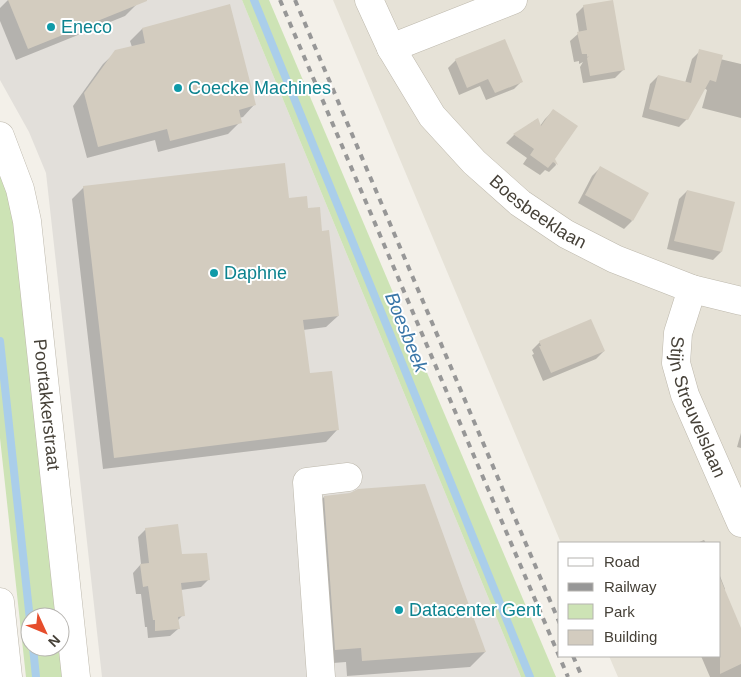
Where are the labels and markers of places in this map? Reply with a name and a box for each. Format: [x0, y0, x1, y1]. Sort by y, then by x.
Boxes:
place label: Eneco [61, 17, 112, 37]
marker: Eneco [45, 21, 57, 33]
place label: Coecke Machines [188, 78, 331, 98]
marker: Coecke Machines [172, 82, 184, 94]
place label: Daphne [224, 263, 287, 283]
marker: Daphne [208, 267, 220, 279]
place label: Datacenter Gent [409, 600, 541, 620]
marker: Datacenter Gent [393, 604, 405, 616]

